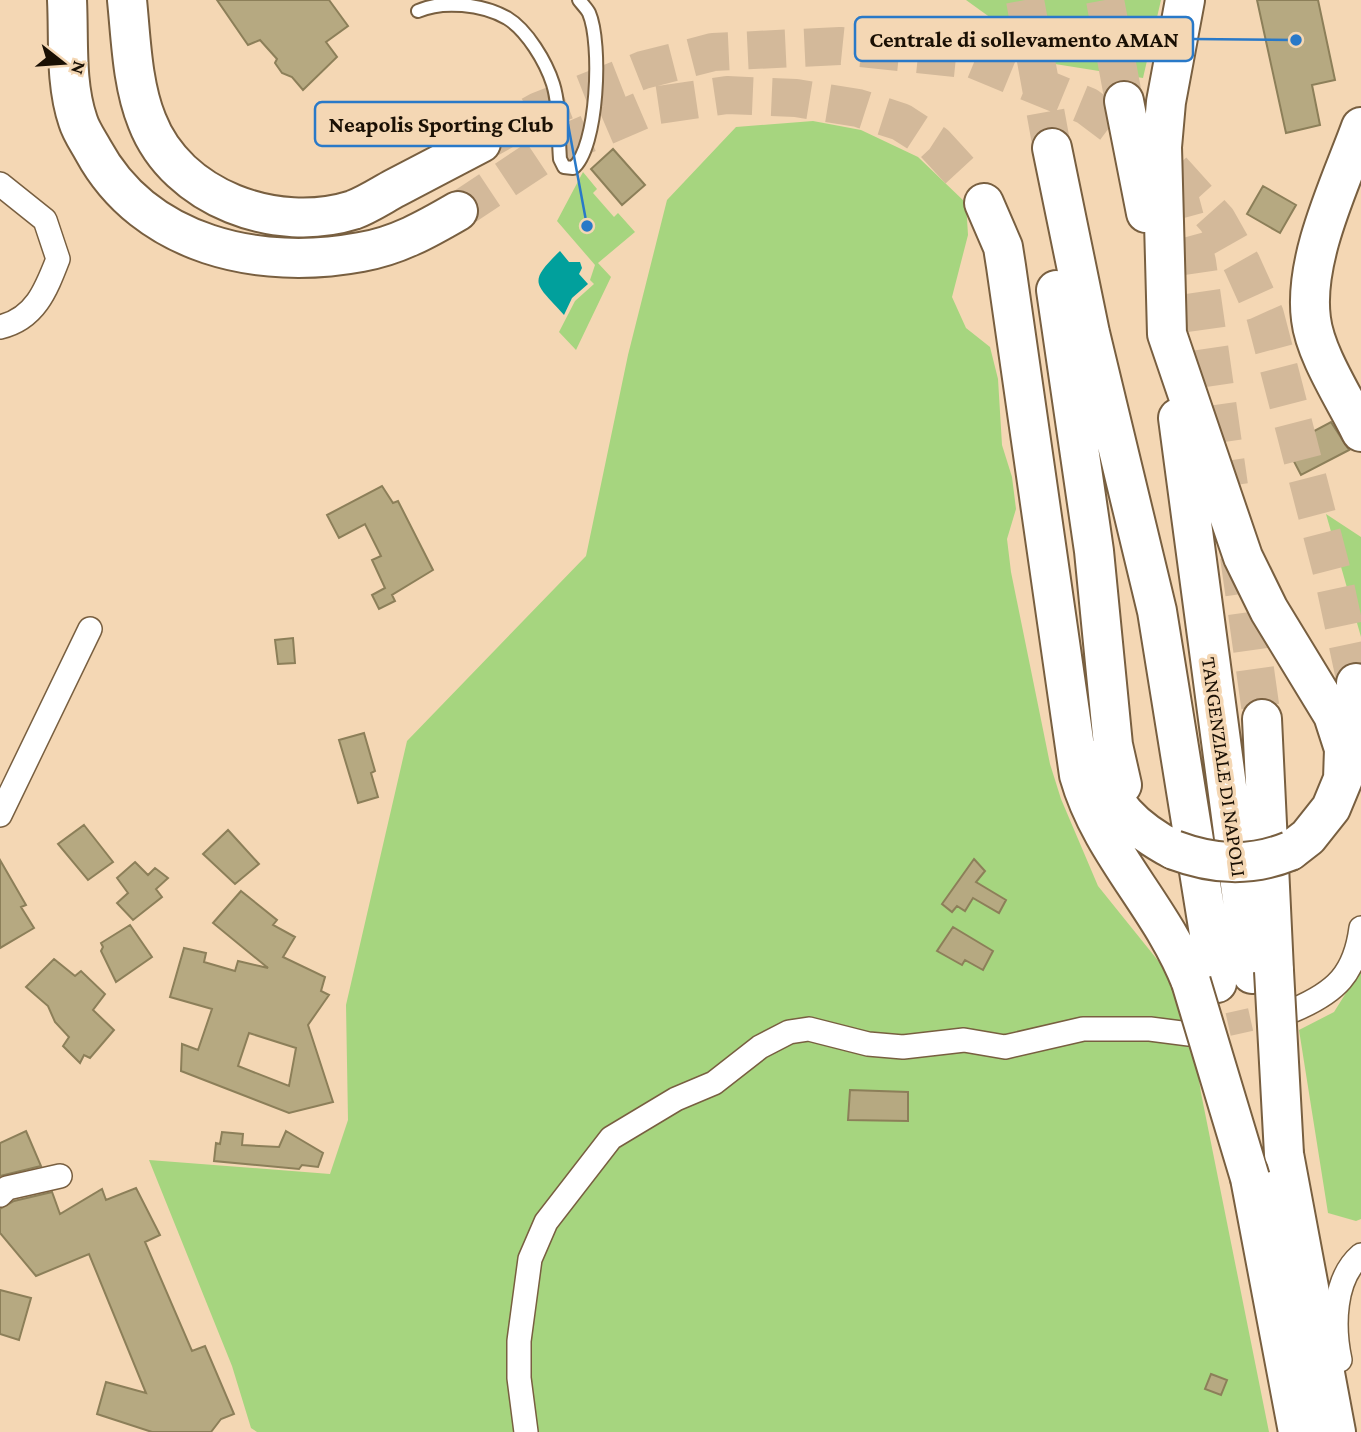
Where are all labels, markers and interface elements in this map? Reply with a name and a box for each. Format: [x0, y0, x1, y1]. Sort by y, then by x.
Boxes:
callout: Centrale di sollevamento AMAN [855, 17, 1193, 61]
text: Centrale di sollevamento AMAN [869, 26, 1179, 52]
north arrow [28, 28, 98, 98]
text: N [67, 59, 91, 77]
callout: Neapolis Sporting Club [315, 102, 568, 146]
text: Neapolis Sporting Club [329, 111, 553, 137]
street label: TANGENZIALE DI NAPOLI [1197, 656, 1251, 878]

